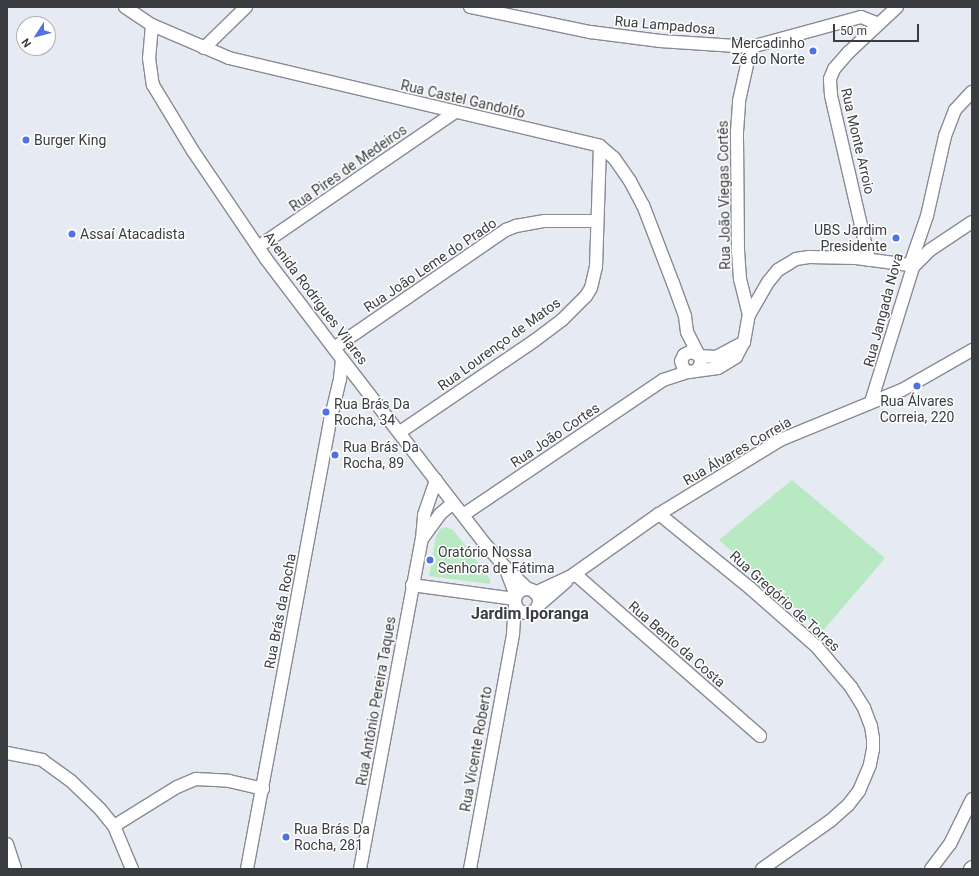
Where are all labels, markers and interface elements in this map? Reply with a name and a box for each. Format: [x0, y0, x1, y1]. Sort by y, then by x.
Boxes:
street label: Rua Lampadosa [614, 12, 716, 38]
north arrow [16, 16, 56, 56]
scale bar [835, 16, 921, 42]
text: 50 m [840, 24, 867, 38]
place label: Mercadinho Zé do Norte [731, 35, 805, 68]
text: N [19, 36, 34, 50]
marker: Mercadinho Zé do Norte [808, 46, 818, 56]
street label: Rua Castel Gandolfo [399, 76, 527, 122]
street label: Rua Monte Arroio [838, 86, 878, 196]
street label: Rua João Viegas Cortês [714, 120, 734, 270]
street label: Rua Pires de Medeiros [286, 121, 410, 215]
place label: Burger King [34, 132, 106, 148]
marker: Burger King [21, 135, 31, 145]
street label: Rua João Leme do Prado [360, 214, 500, 316]
place label: UBS Jardim Presidente [814, 222, 887, 254]
place label: Assaí Atacadista [80, 226, 185, 242]
street label: Avenida Rodrigues Vilares [261, 228, 371, 368]
marker: Assaí Atacadista [67, 229, 77, 239]
marker: UBS Jardim Presidente [890, 232, 902, 244]
street label: Rua Jangada Nova [860, 251, 906, 369]
street label: Rua Lourenço de Matos [434, 294, 564, 394]
marker: Rua Álvares Correia, 220 [912, 381, 922, 391]
place label: Rua Álvares Correia, 220 [880, 393, 954, 426]
place label: Rua Brás Da Rocha, 34 [334, 396, 410, 428]
street label: Rua João Cortes [507, 399, 603, 471]
marker: Rua Brás Da Rocha, 34 [321, 407, 331, 417]
street label: Rua Álvares Correia [680, 413, 794, 489]
place label: Rua Brás Da Rocha, 89 [343, 439, 419, 472]
marker: Rua Brás Da Rocha, 89 [330, 450, 340, 460]
place label: Oratório Nossa Senhora de Fátima [438, 544, 555, 576]
street label: Rua Gregório de Torres [726, 547, 844, 655]
street label: Rua Brás da Rocha [261, 552, 299, 670]
marker: Oratório Nossa Senhora de Fátima [425, 555, 435, 565]
street label: Rua Bento da Costa [625, 597, 729, 691]
district label: Jardim Iporanga [471, 604, 589, 624]
street label: Rua Antônio Pereira Taques [353, 615, 399, 787]
street label: Rua Vicente Roberto [457, 685, 495, 813]
place label: Rua Brás Da Rocha, 281 [294, 821, 370, 854]
marker: Rua Brás Da Rocha, 281 [281, 832, 291, 842]

